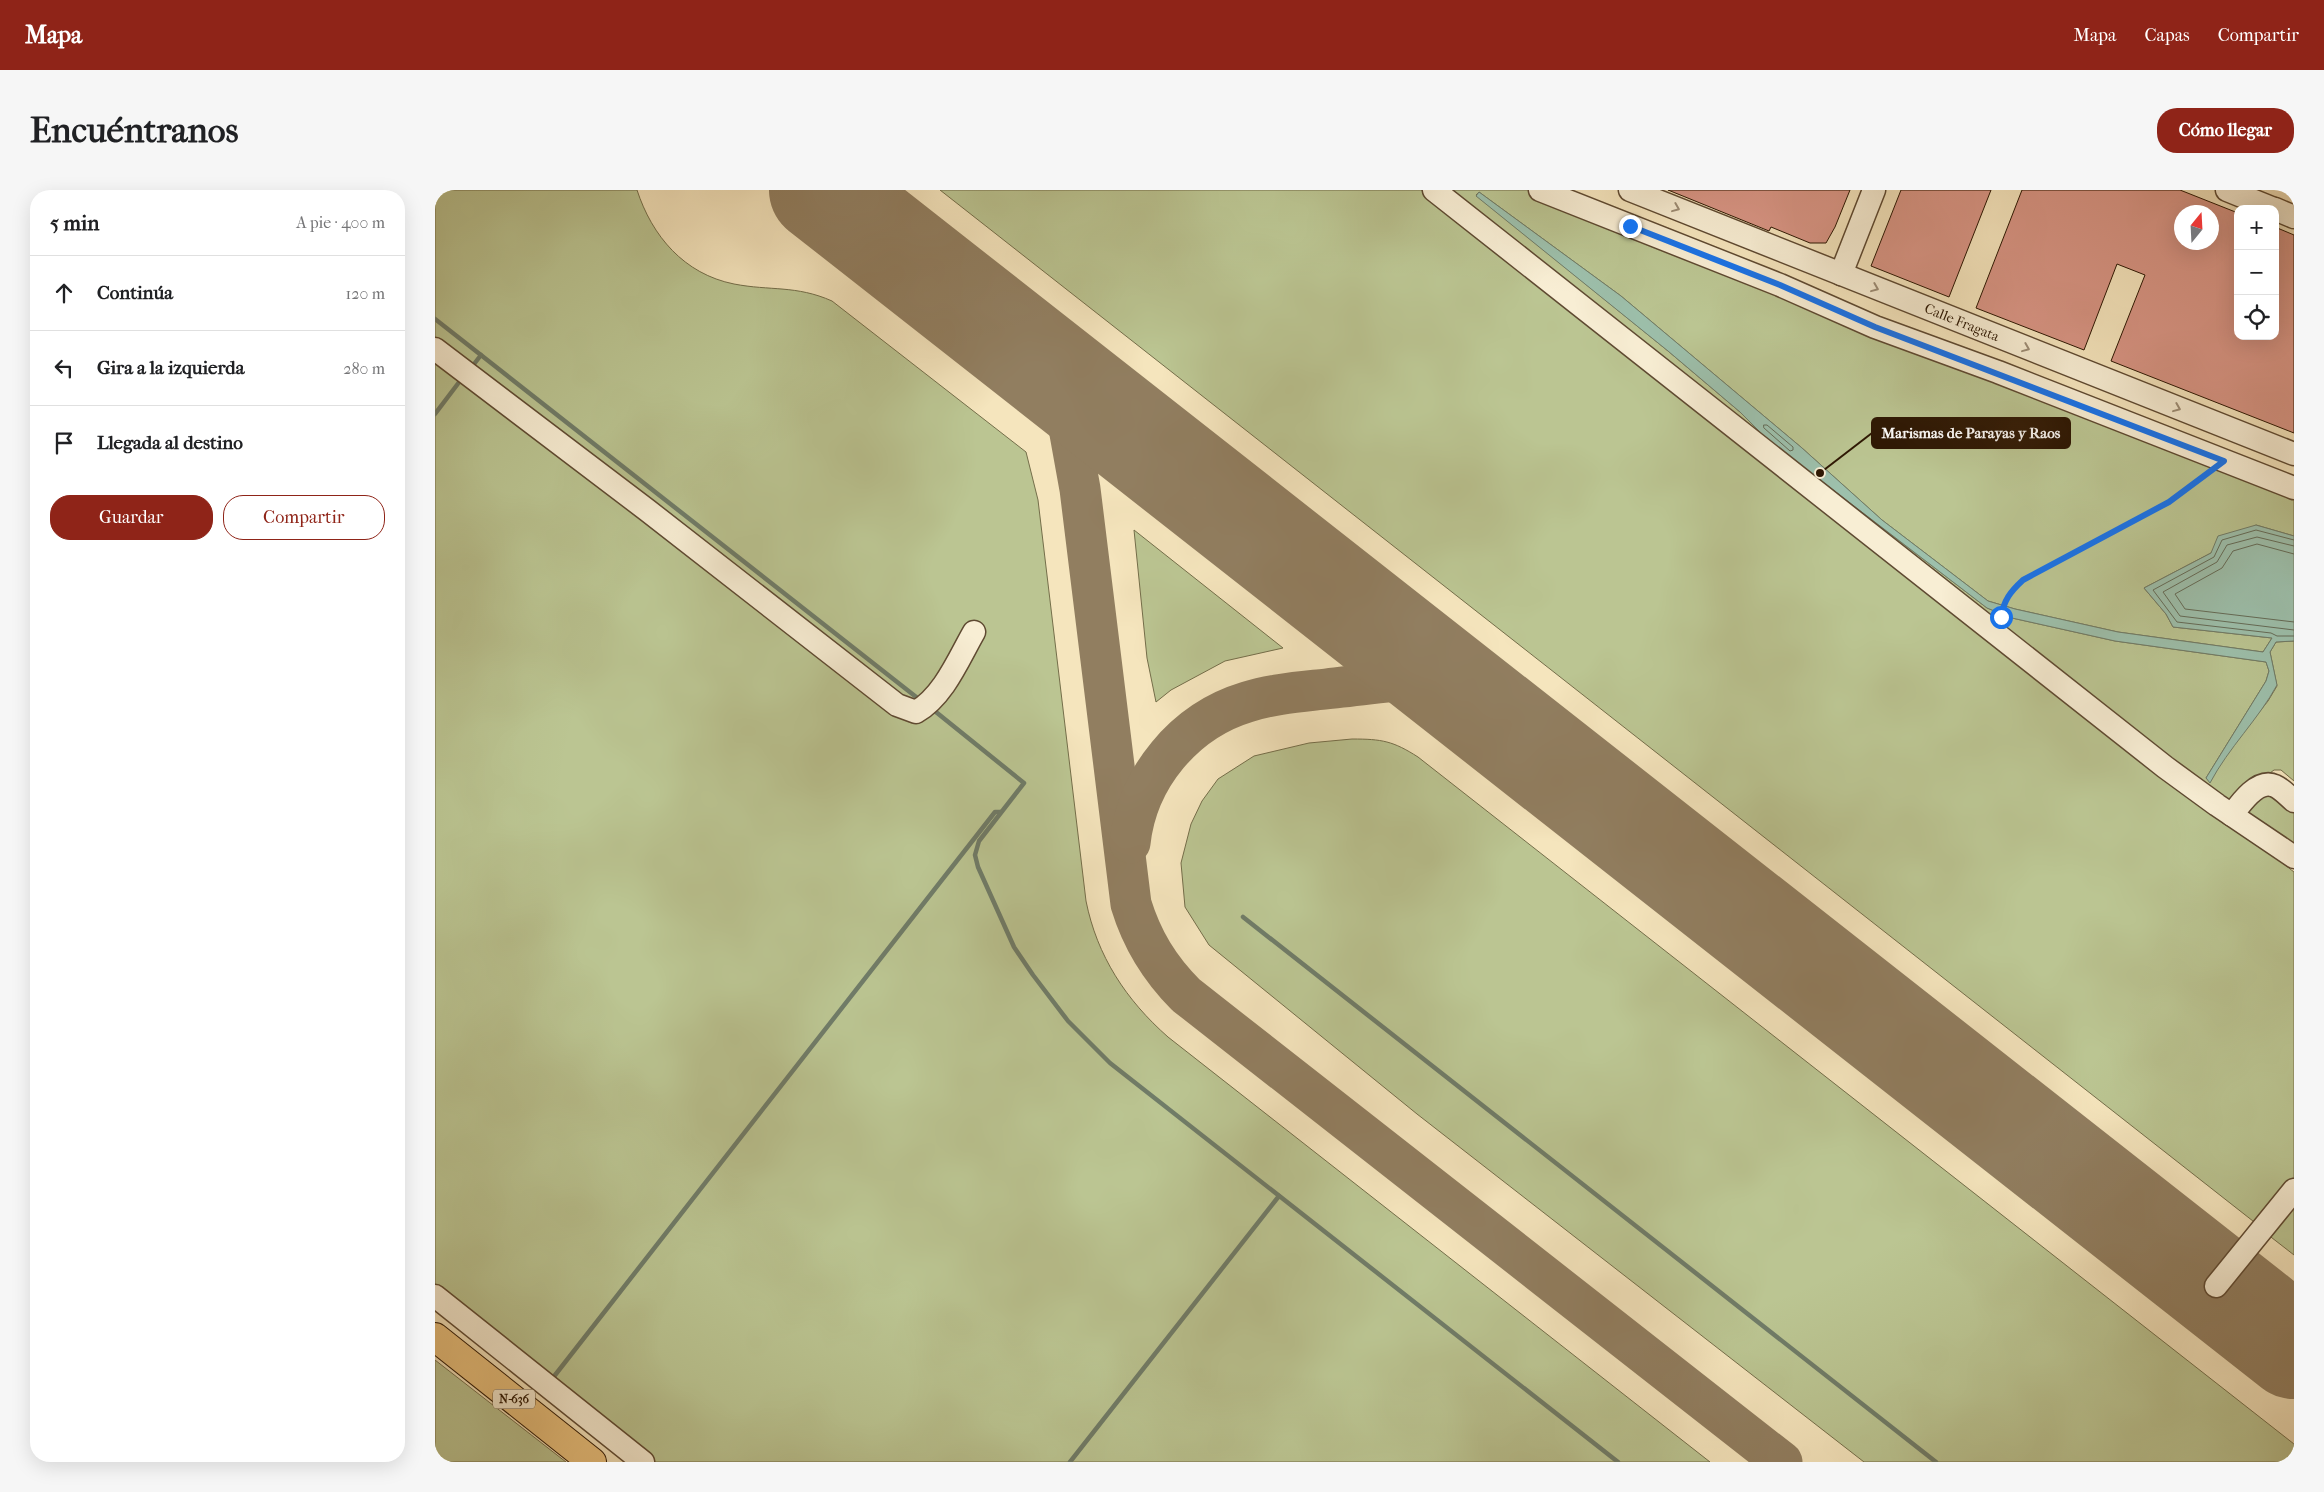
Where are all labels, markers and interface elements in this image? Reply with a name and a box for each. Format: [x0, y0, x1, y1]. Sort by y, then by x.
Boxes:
text: Mapa [25, 21, 82, 49]
text: Mapa [2074, 25, 2116, 46]
text: Capas [2144, 25, 2190, 46]
text: Compartir [2218, 25, 2299, 46]
button: Cómo llegar [2157, 108, 2294, 153]
text: Encuéntranos [30, 110, 238, 151]
one-way arrow [1671, 202, 1680, 212]
north arrow [2174, 205, 2219, 250]
map controls [2234, 205, 2279, 340]
button: + [2234, 205, 2279, 250]
text: 5 min [50, 211, 99, 235]
text: A pie · 400 m [296, 213, 385, 232]
route end [1619, 215, 1642, 238]
button: − [2234, 250, 2279, 295]
icon: ahead [50, 279, 78, 307]
text: Continúa [97, 282, 173, 304]
one-way arrow [1871, 282, 1879, 292]
text: 120 m [346, 284, 385, 303]
button: locate [2234, 295, 2279, 340]
street label: Calle Fragata [1922, 300, 2002, 345]
one-way arrow [2022, 342, 2030, 352]
icon: left [50, 354, 78, 382]
text: Gira a la izquierda [97, 357, 244, 379]
text: 280 m [343, 359, 385, 378]
one-way arrow [2173, 402, 2181, 412]
callout: Marismas de Parayas y Raos [1872, 418, 2070, 448]
text: Marismas de Parayas y Raos [1881, 424, 2061, 442]
icon: arrive [50, 429, 78, 457]
text: Llegada al destino [97, 432, 243, 454]
button: Guardar [50, 495, 213, 540]
button: Compartir [223, 495, 385, 540]
route start [1990, 606, 2013, 629]
road number: N-636 [493, 1390, 535, 1408]

